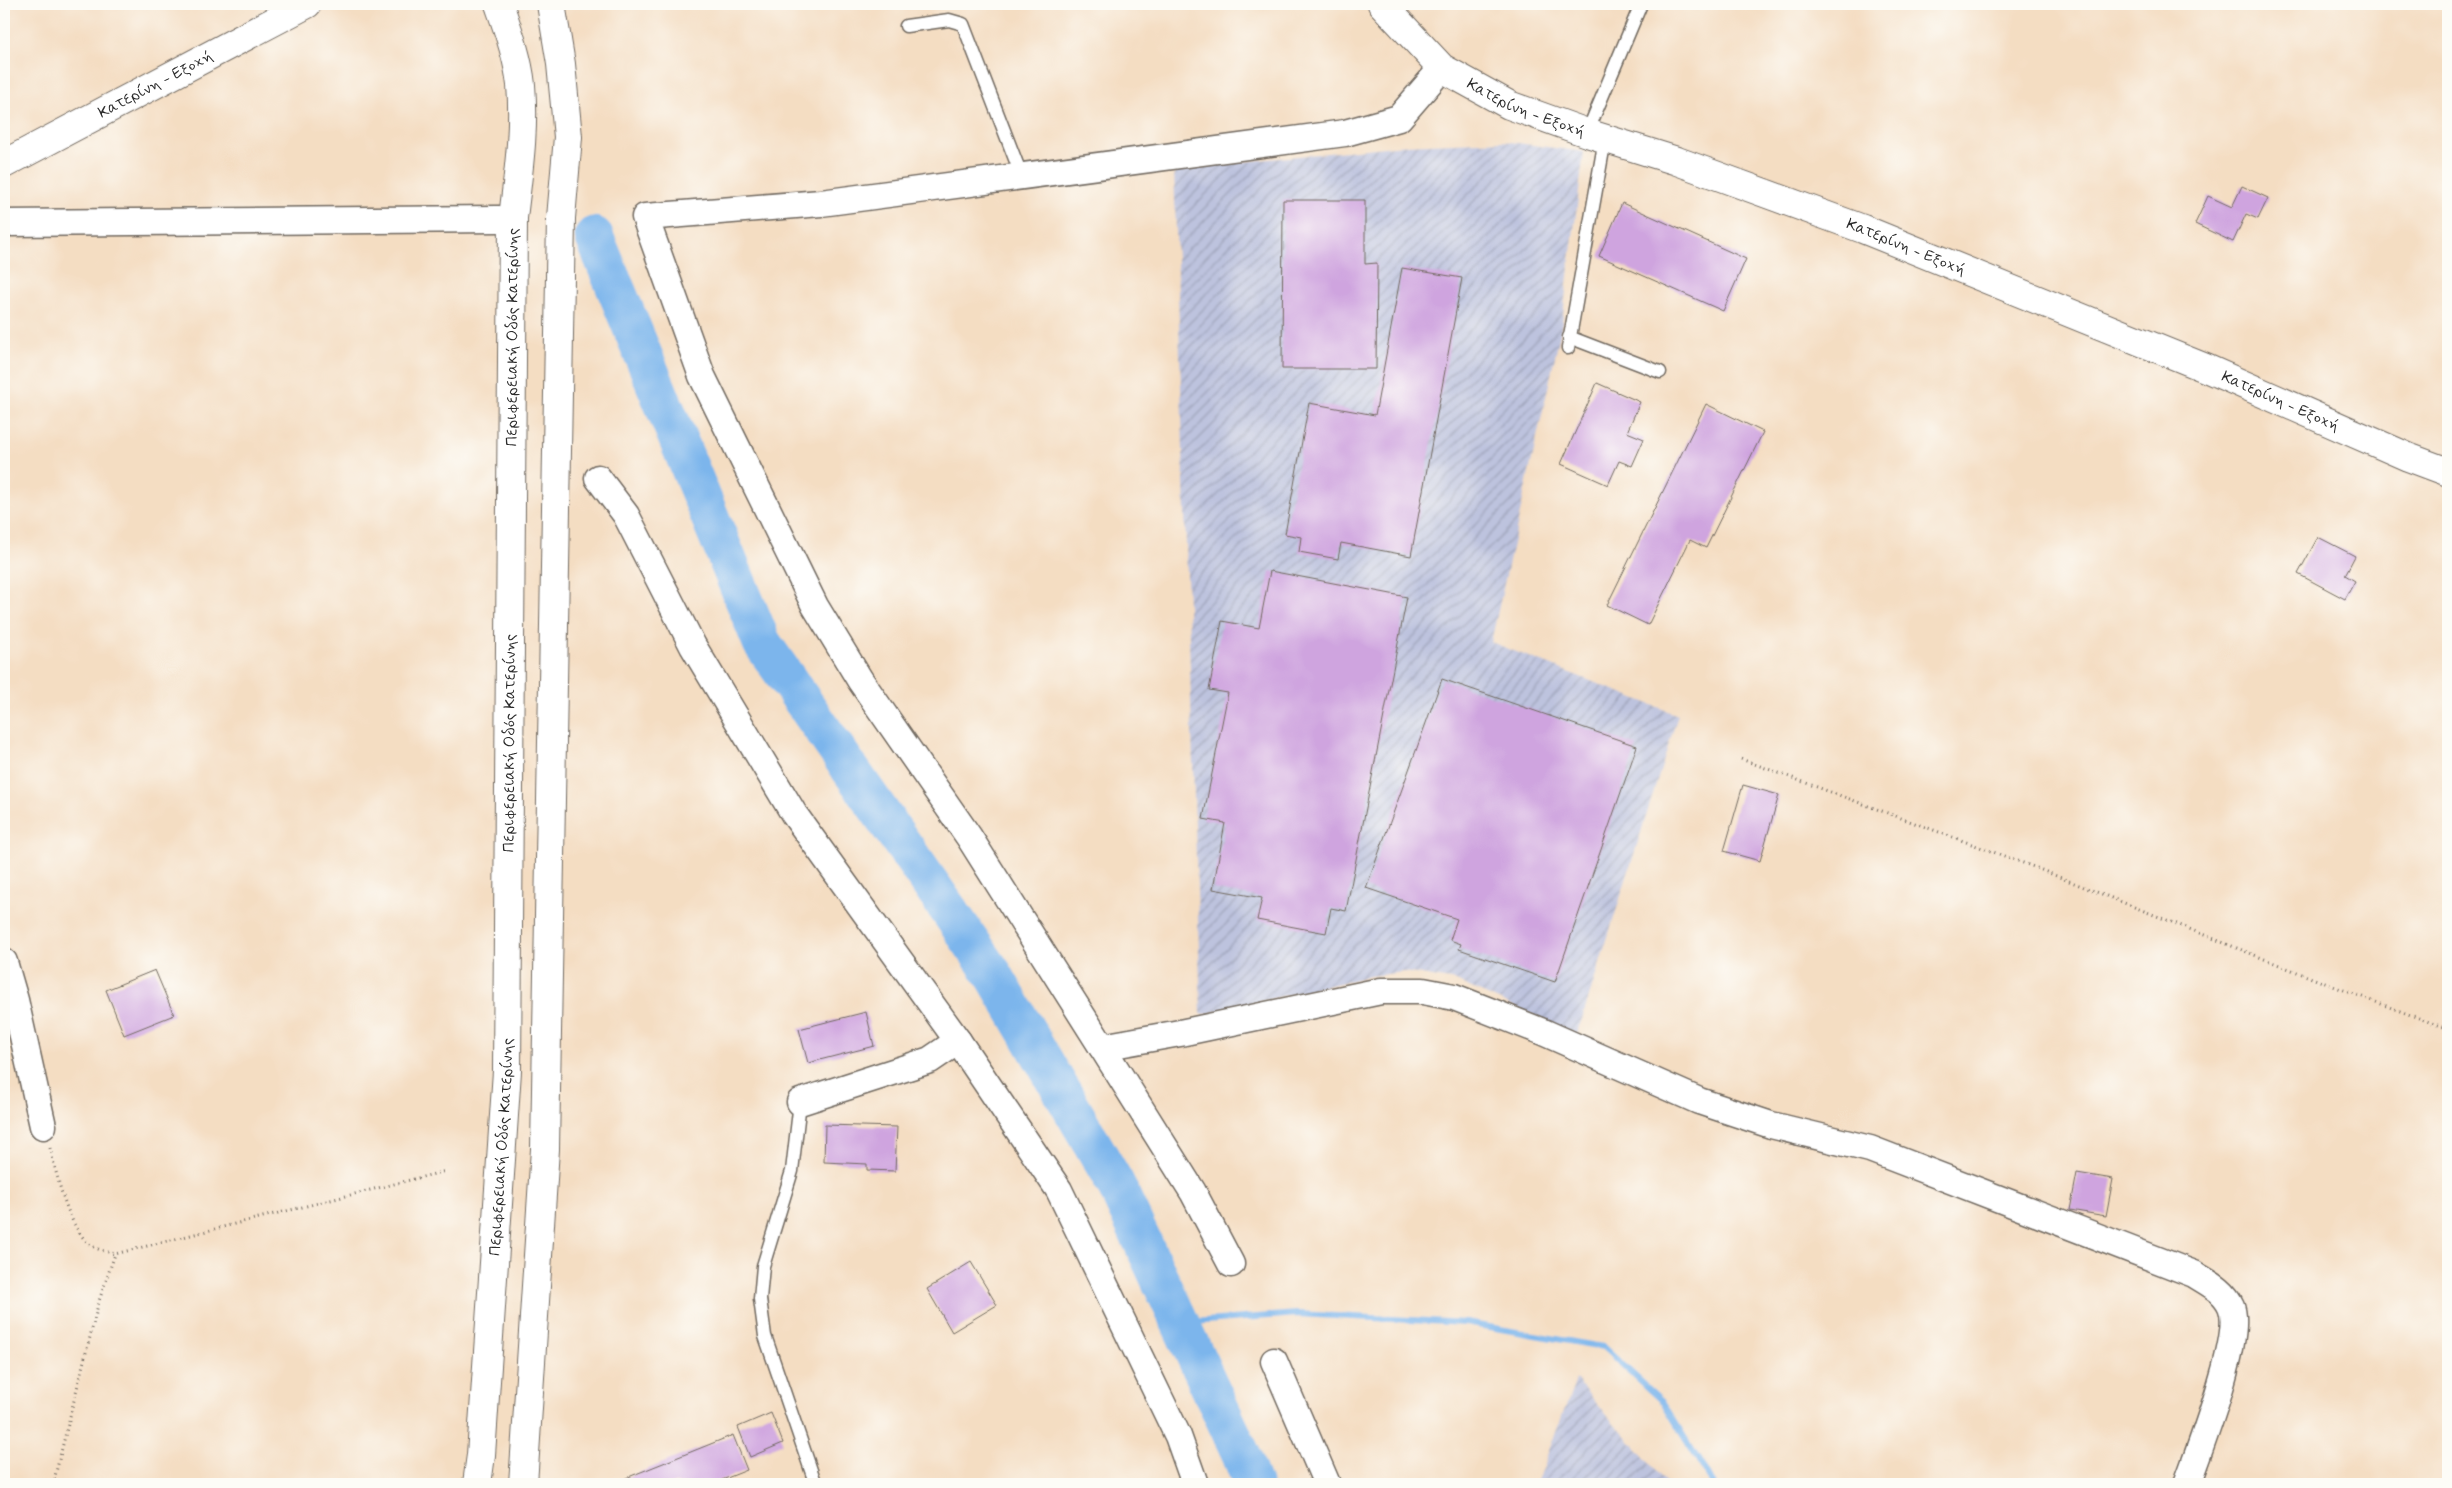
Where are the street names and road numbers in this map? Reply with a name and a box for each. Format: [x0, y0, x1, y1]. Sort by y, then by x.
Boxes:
street label: Κατερίνη - Εξοχή [94, 45, 216, 123]
street label: Κατερίνη - Εξοχή [1463, 73, 1588, 142]
street label: Κατερίνη - Εξοχή [1844, 213, 1969, 280]
street label: Περιφερειακή Οδός Κατερίνης [501, 228, 523, 446]
street label: Κατερίνη - Εξοχή [2218, 366, 2343, 436]
street label: Περιφερειακή Οδός Κατερίνης [498, 634, 521, 852]
street label: Περιφερειακή Οδός Κατερίνης [484, 1038, 518, 1257]

